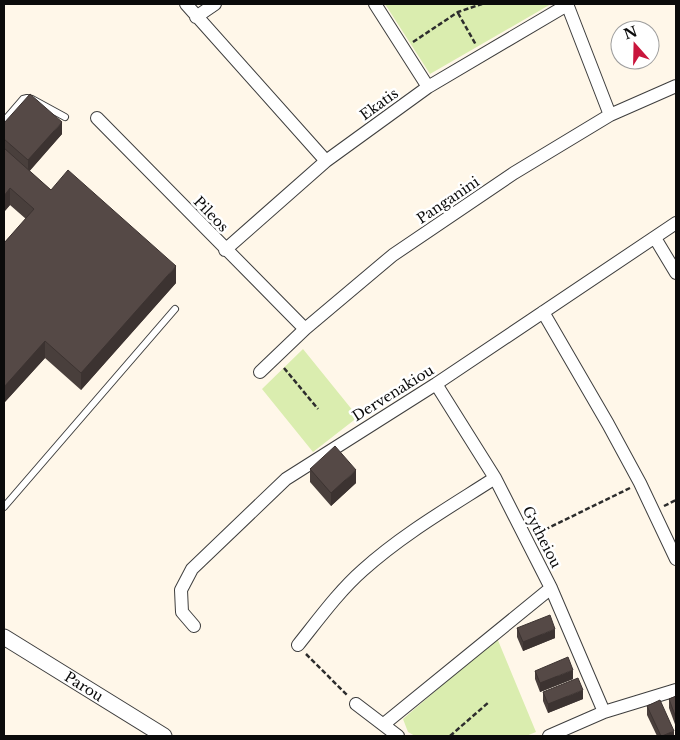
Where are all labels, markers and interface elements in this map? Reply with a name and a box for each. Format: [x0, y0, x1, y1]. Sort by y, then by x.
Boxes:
north arrow [610, 20, 660, 70]
text: N [621, 22, 640, 43]
street label: Ekatis [356, 84, 402, 124]
street label: Panganini [413, 172, 483, 228]
street label: Pileos [190, 192, 232, 236]
street label: Dervenakiou [349, 360, 438, 425]
street label: Gytheiou [519, 503, 566, 572]
street label: Parou [61, 668, 107, 706]

